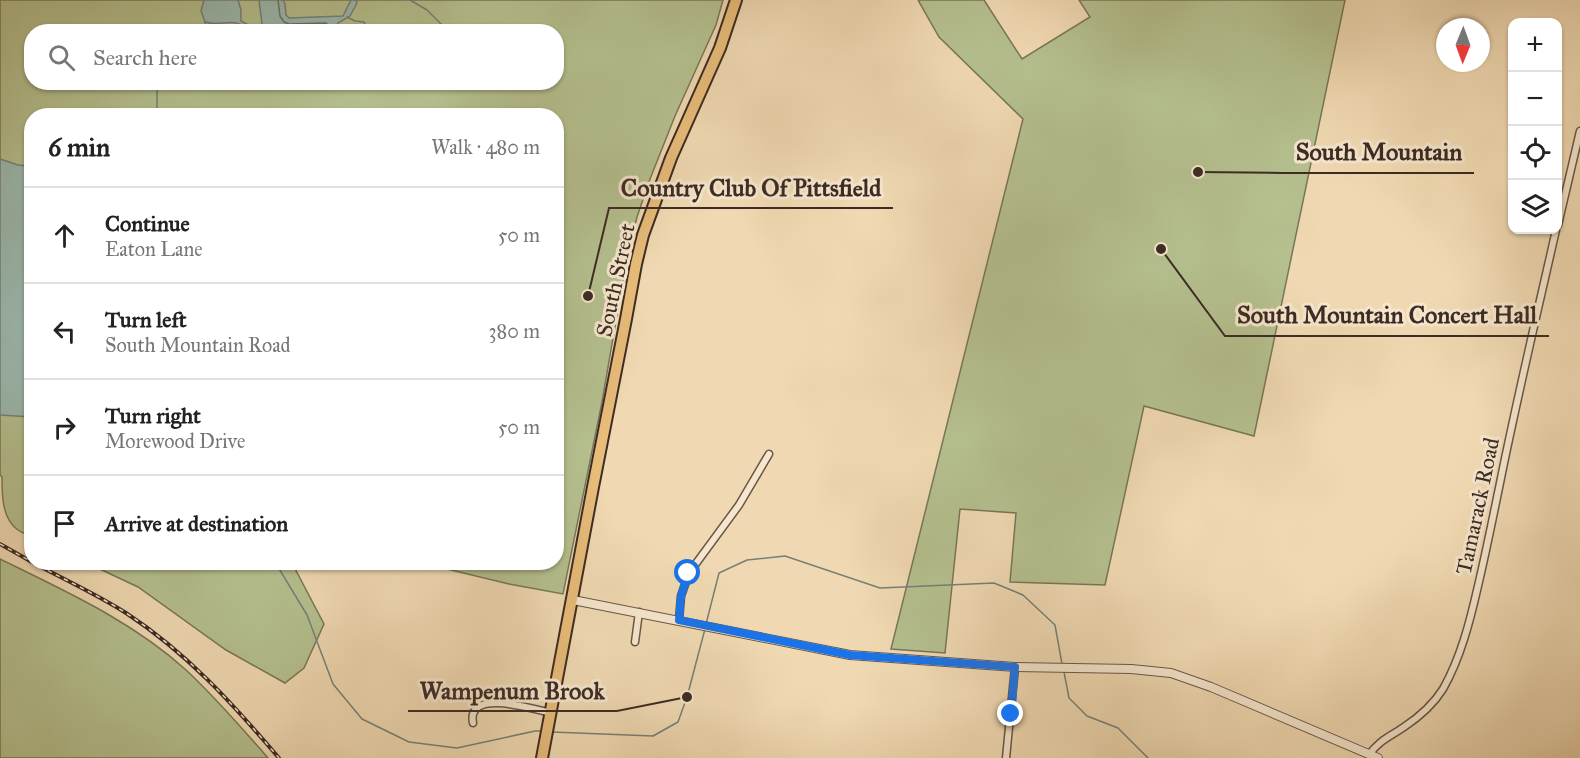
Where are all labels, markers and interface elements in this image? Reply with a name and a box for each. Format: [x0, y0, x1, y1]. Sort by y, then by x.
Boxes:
north arrow [1436, 18, 1490, 72]
map controls [1508, 18, 1562, 234]
button: + [1508, 18, 1562, 72]
search box [24, 24, 564, 90]
icon: search [45, 41, 78, 74]
text: Search here [93, 44, 197, 71]
button: − [1508, 72, 1562, 126]
button: locate [1508, 126, 1562, 180]
text: 6 min [48, 131, 110, 163]
callout: South Mountain [1283, 131, 1474, 173]
text: Walk · 480 m [431, 135, 540, 159]
text: South Mountain [1296, 137, 1462, 167]
callout: Country Club Of Pittsfield [609, 166, 893, 208]
text: Country Club Of Pittsfield [621, 173, 882, 203]
button: layers [1508, 180, 1562, 234]
text: Continue [105, 210, 190, 237]
icon: ahead [48, 219, 81, 252]
street label: South Street [590, 221, 641, 339]
text: 50 m [498, 223, 540, 247]
text: Eaton Lane [105, 237, 203, 261]
callout: South Mountain Concert Hall [1225, 294, 1549, 336]
text: South Mountain Concert Hall [1237, 300, 1537, 330]
text: Turn left [105, 306, 187, 333]
icon: left [48, 315, 81, 348]
text: 380 m [489, 319, 540, 343]
text: South Mountain Road [105, 333, 291, 357]
text: Turn right [105, 402, 201, 429]
icon: right [48, 411, 81, 444]
text: 50 m [498, 415, 540, 439]
text: Morewood Drive [105, 429, 245, 453]
street label: Tamarack Road [1450, 435, 1505, 577]
icon: arrive [48, 507, 81, 540]
text: Arrive at destination [105, 510, 288, 537]
route start [674, 559, 700, 585]
callout: Wampenum Brook [408, 669, 617, 711]
text: Wampenum Brook [419, 676, 605, 706]
route end [997, 700, 1023, 726]

